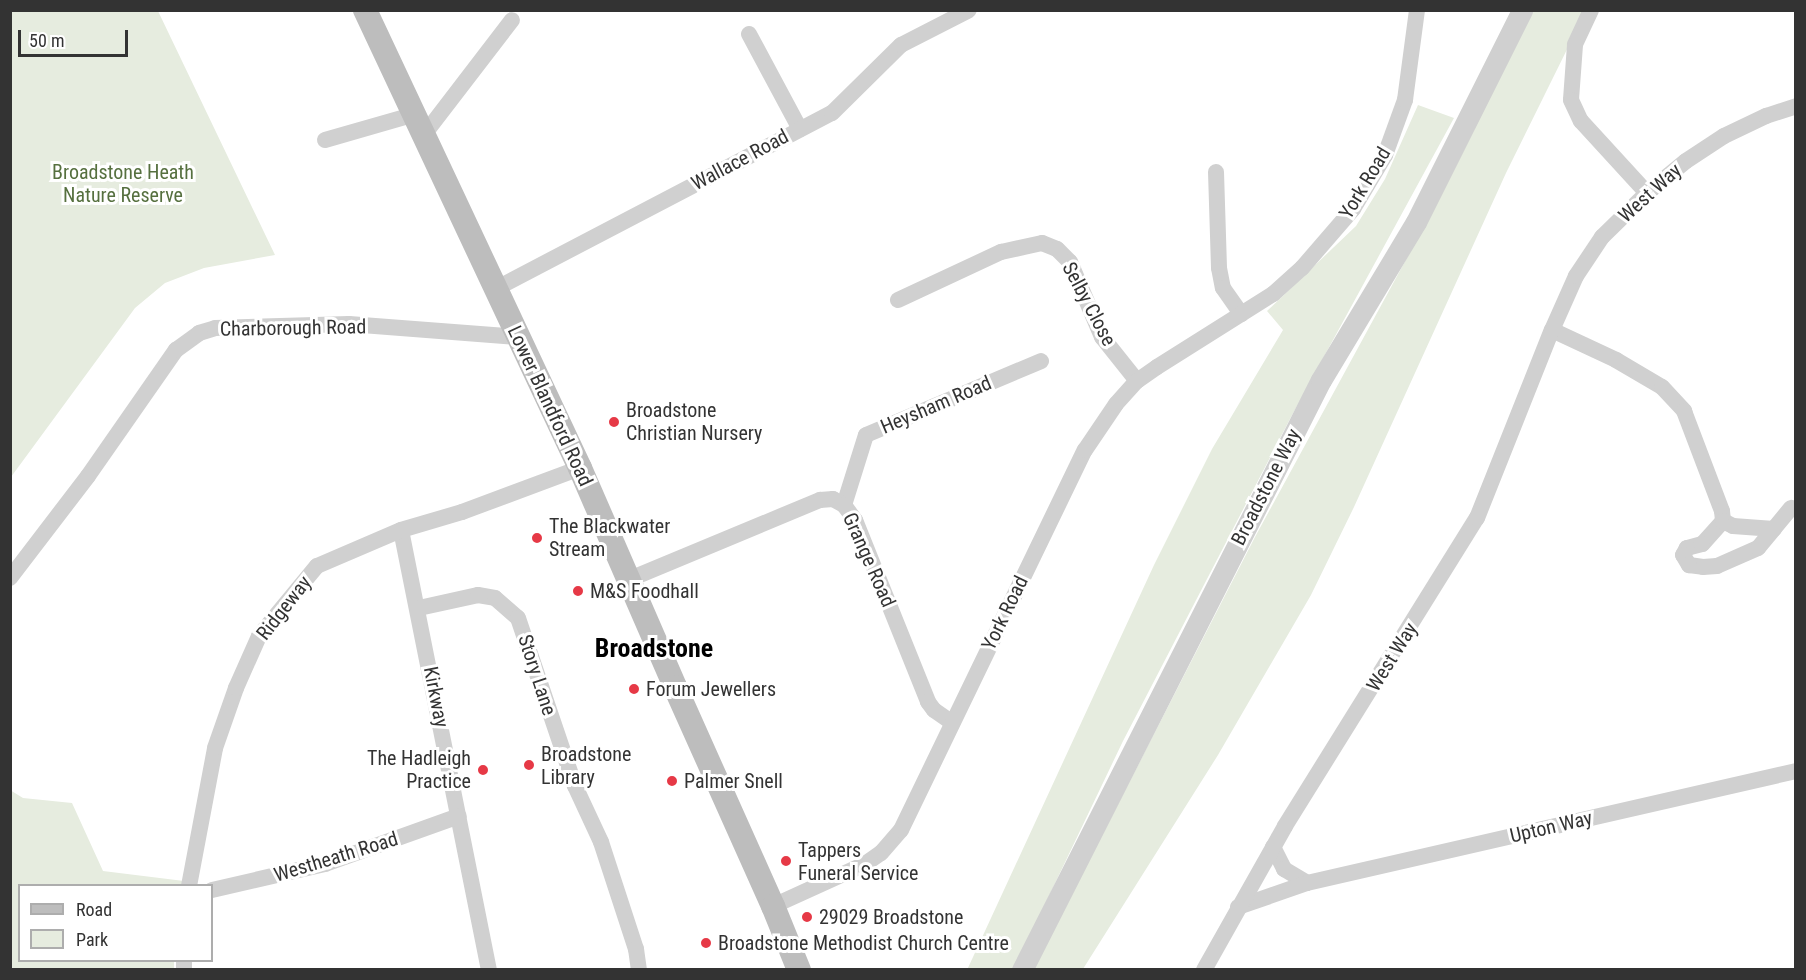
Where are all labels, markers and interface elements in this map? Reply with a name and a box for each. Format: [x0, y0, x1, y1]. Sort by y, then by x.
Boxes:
scale bar [21, 18, 130, 56]
text: 50 m [29, 30, 64, 51]
street label: Wallace Road [687, 124, 793, 196]
street label: York Road [1334, 143, 1396, 223]
street label: West Way [1614, 158, 1686, 228]
park label: Broadstone Heath Nature Reserve [52, 160, 194, 207]
street label: Selby Close [1057, 258, 1121, 350]
street label: Charborough Road [220, 315, 366, 341]
street label: Lower Blandford Road [502, 322, 598, 490]
street label: Heysham Road [877, 371, 995, 439]
place label: Broadstone Christian Nursery [626, 398, 762, 445]
marker: Broadstone Christian Nursery [607, 415, 621, 429]
street label: Broadstone Way [1226, 425, 1306, 549]
street label: Grange Road [838, 509, 900, 611]
place label: The Blackwater Stream [549, 514, 670, 561]
marker: The Blackwater Stream [530, 531, 544, 545]
street label: Ridgeway [251, 571, 317, 645]
street label: York Road [977, 572, 1033, 654]
place label: M&S Foodhall [590, 579, 699, 603]
marker: M&S Foodhall [571, 584, 585, 598]
street label: West Way [1362, 618, 1422, 696]
street label: Story Lane [513, 632, 561, 718]
district label: Broadstone [595, 633, 713, 665]
street label: Kirkway [418, 665, 454, 729]
place label: Forum Jewellers [646, 677, 776, 701]
marker: Forum Jewellers [627, 682, 641, 696]
place label: Broadstone Library [541, 742, 631, 789]
place label: The Hadleigh Practice [367, 746, 471, 793]
marker: Broadstone Library [522, 758, 536, 772]
marker: The Hadleigh Practice [476, 763, 490, 777]
place label: Palmer Snell [684, 769, 783, 793]
marker: Palmer Snell [665, 774, 679, 788]
street label: Upton Way [1507, 806, 1595, 848]
street label: Westheath Road [271, 827, 401, 887]
place label: Tappers Funeral Service [798, 838, 918, 885]
marker: Tappers Funeral Service [779, 854, 793, 868]
legend [18, 884, 213, 962]
text: Road [76, 899, 112, 920]
place label: 29029 Broadstone [819, 905, 963, 929]
marker: 29029 Broadstone [800, 910, 814, 924]
text: Park [76, 929, 108, 950]
place label: Broadstone Methodist Church Centre [718, 931, 1009, 955]
marker: Broadstone Methodist Church Centre [699, 936, 713, 950]

